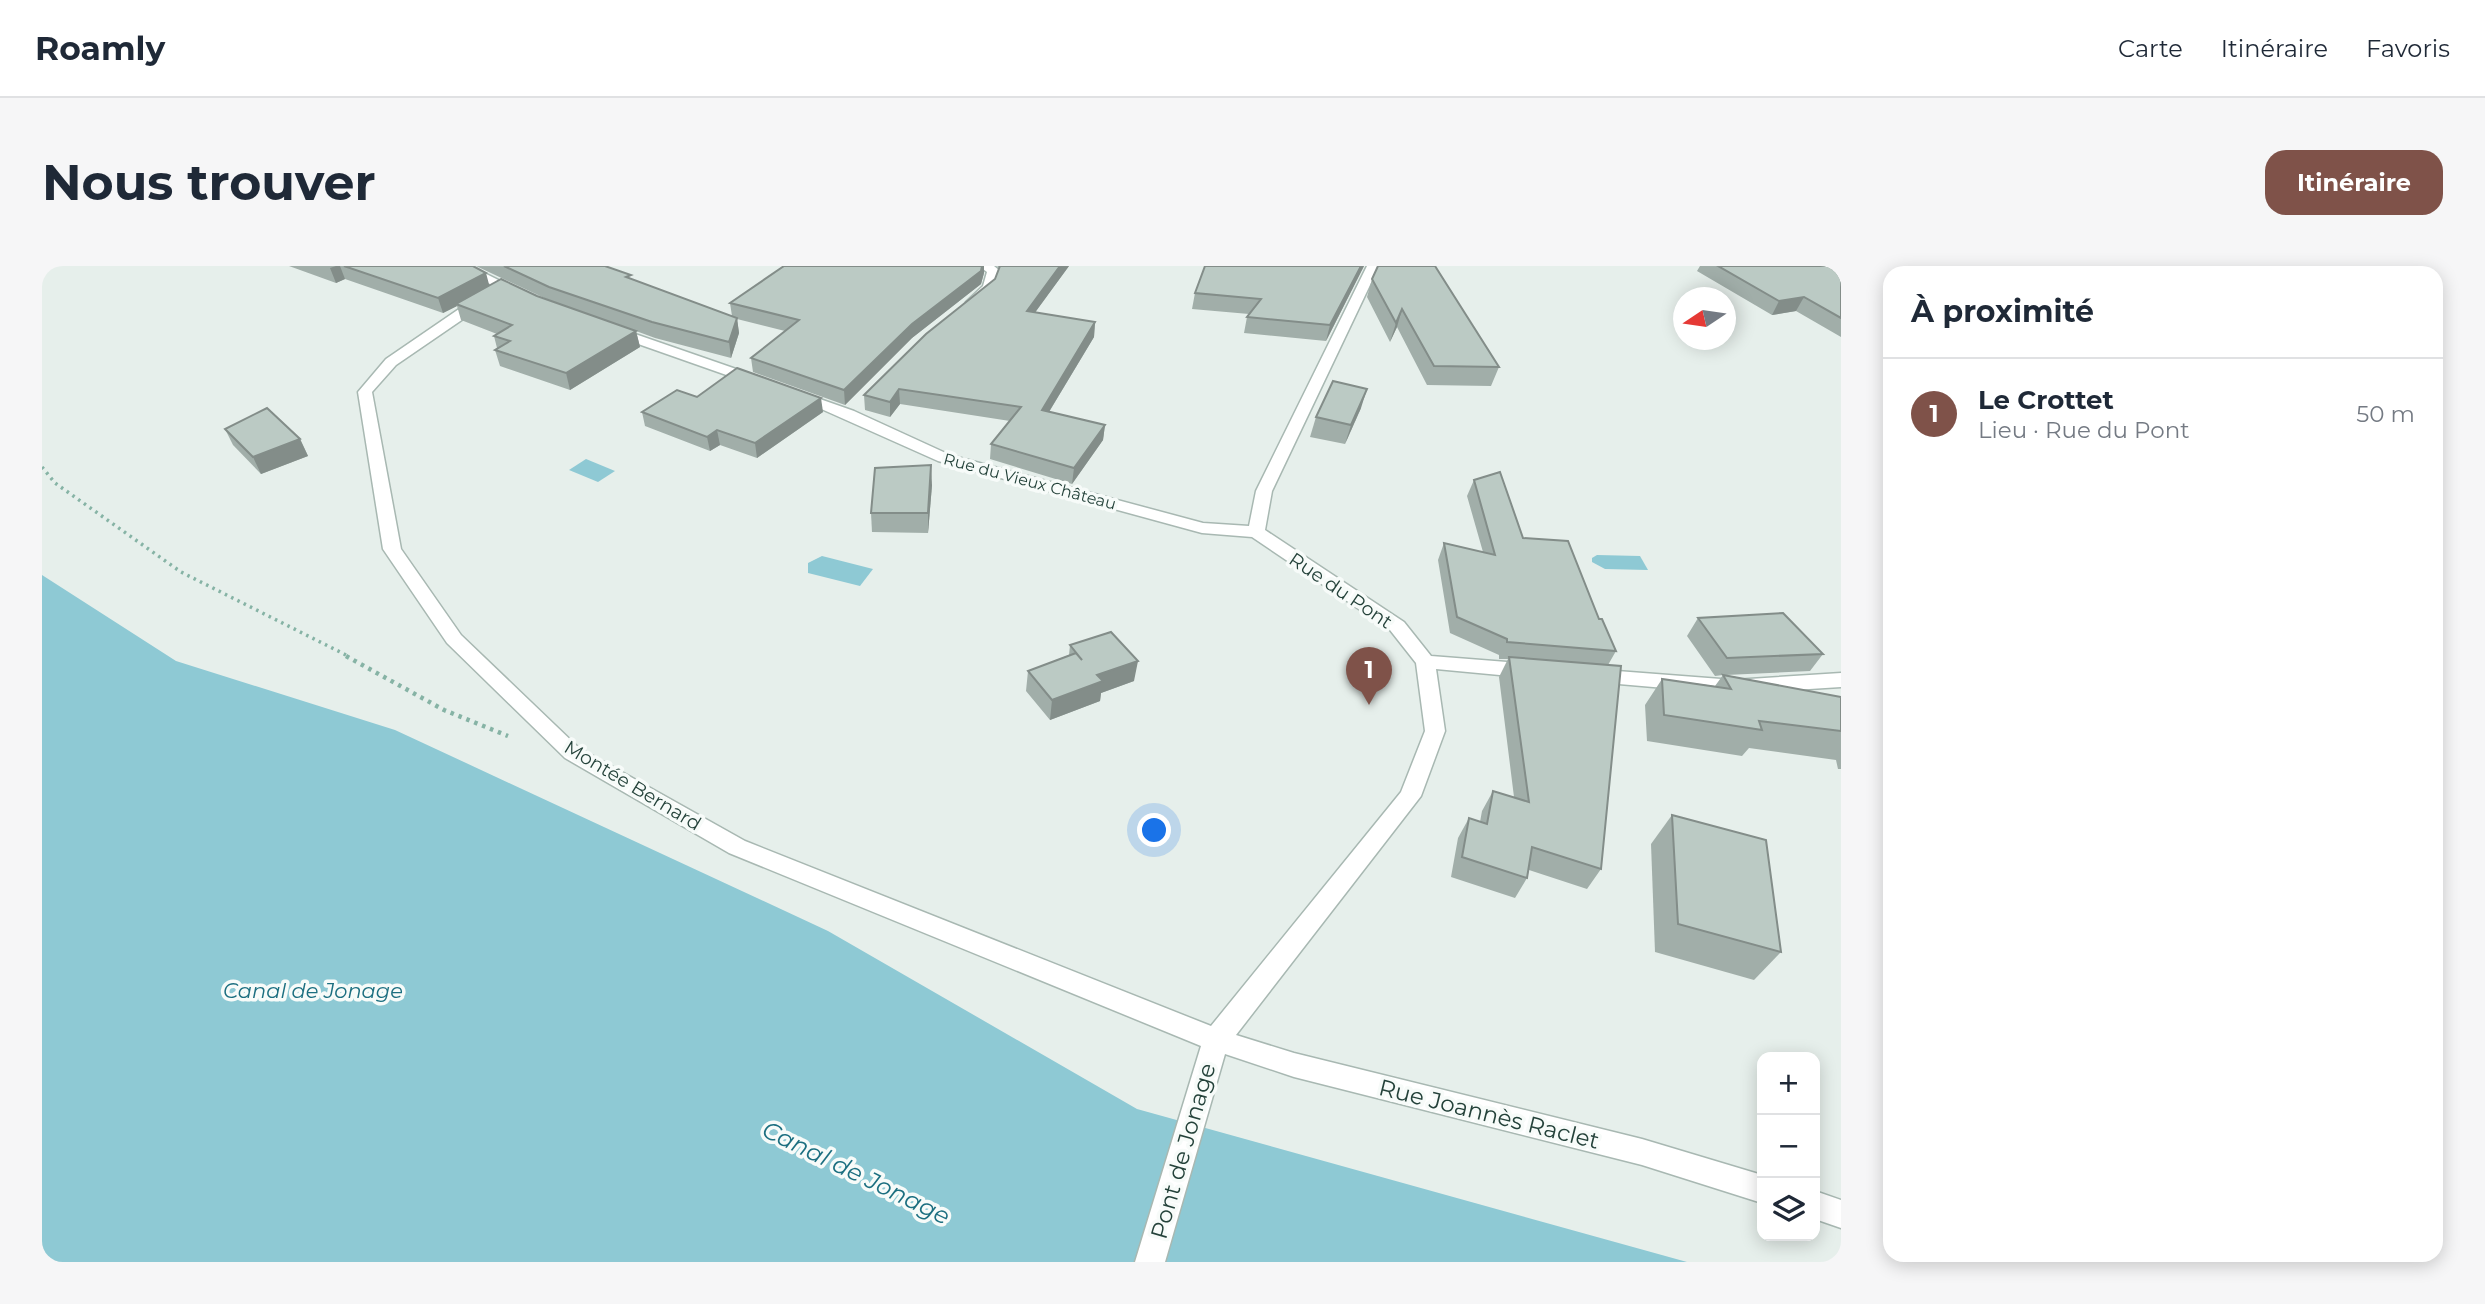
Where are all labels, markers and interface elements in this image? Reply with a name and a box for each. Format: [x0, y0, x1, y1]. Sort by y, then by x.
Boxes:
text: Roamly [35, 28, 165, 68]
text: Carte [2118, 34, 2183, 63]
text: Itinéraire [2221, 34, 2328, 63]
text: Favoris [2366, 34, 2450, 63]
button: Itinéraire [2265, 150, 2443, 215]
text: Nous trouver [42, 153, 376, 212]
north arrow [1673, 287, 1736, 350]
text: À proximité [1911, 293, 2094, 330]
text: Le Crottet [1978, 384, 2114, 416]
text: 1 [1929, 400, 1939, 428]
text: 50 m [2356, 400, 2415, 428]
text: Lieu · Rue du Pont [1978, 416, 2190, 444]
street label: Rue du Vieux Château [942, 449, 1118, 514]
street label: Rue du Pont [1285, 547, 1397, 634]
pin: 1 [1346, 647, 1392, 705]
street label: Montée Bernard [560, 735, 705, 835]
your location [1137, 813, 1171, 847]
water label: Canal de Jonage [223, 978, 403, 1003]
map controls [1757, 1052, 1820, 1241]
button: + [1757, 1052, 1820, 1115]
street label: Pont de Jonage [1144, 1060, 1222, 1242]
street label: Rue Joannès Raclet [1376, 1073, 1602, 1155]
water label: Canal de Jonage [758, 1114, 955, 1231]
button: − [1757, 1115, 1820, 1178]
button: layers [1757, 1178, 1820, 1241]

